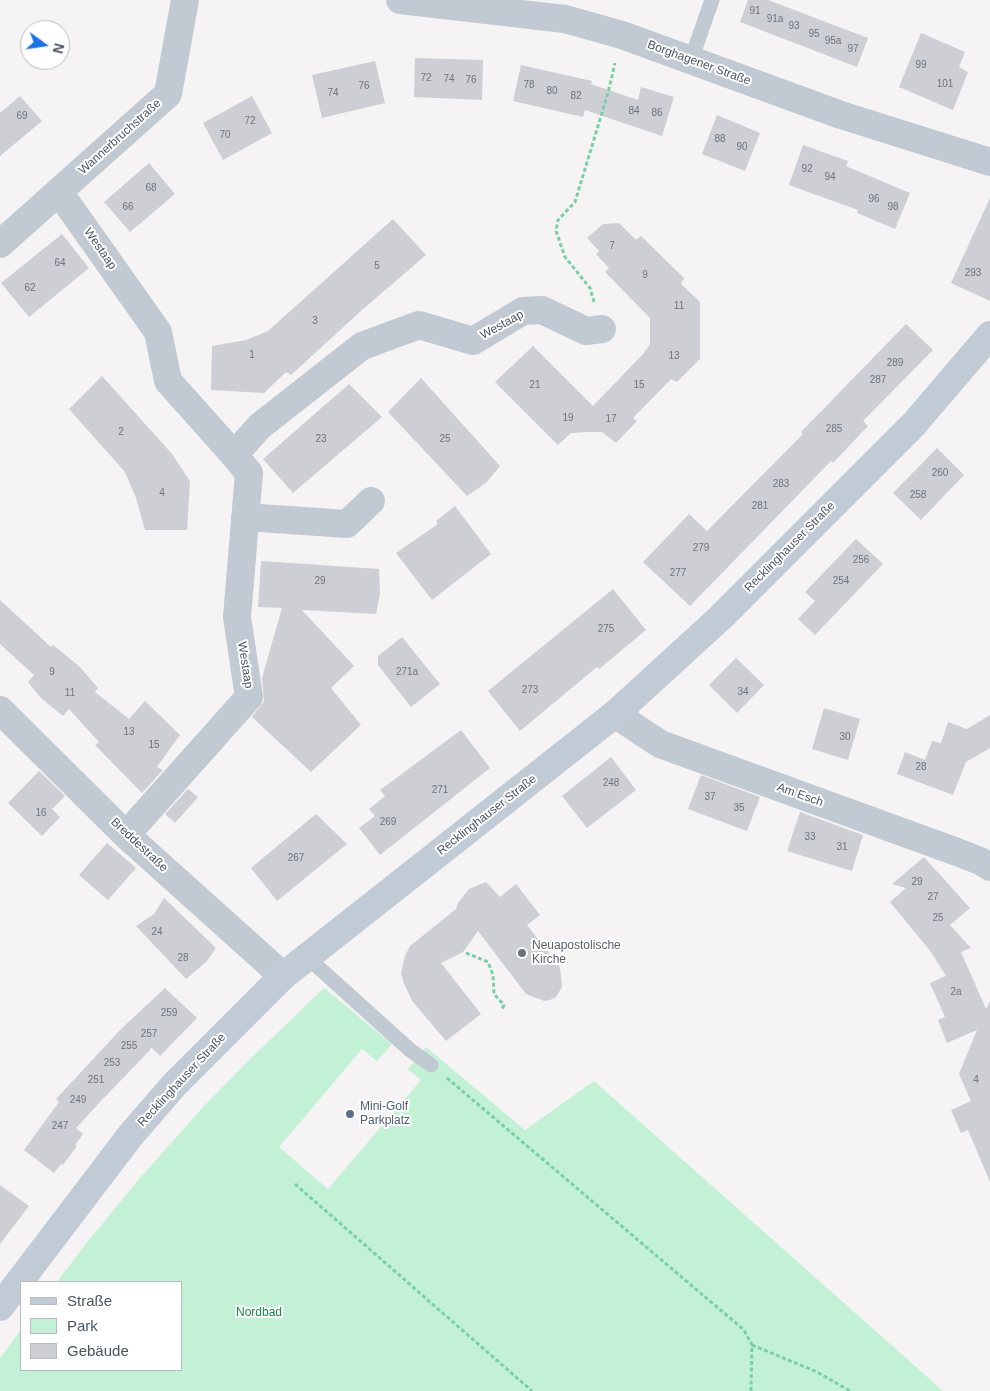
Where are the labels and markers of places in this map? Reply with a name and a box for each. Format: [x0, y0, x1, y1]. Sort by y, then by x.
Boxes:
place label: Neuapostolische Kirche [532, 939, 621, 967]
marker: Neuapostolische Kirche [516, 947, 528, 959]
place label: Mini-Golf Parkplatz [360, 1100, 410, 1128]
marker: Mini-Golf Parkplatz [344, 1108, 356, 1120]

